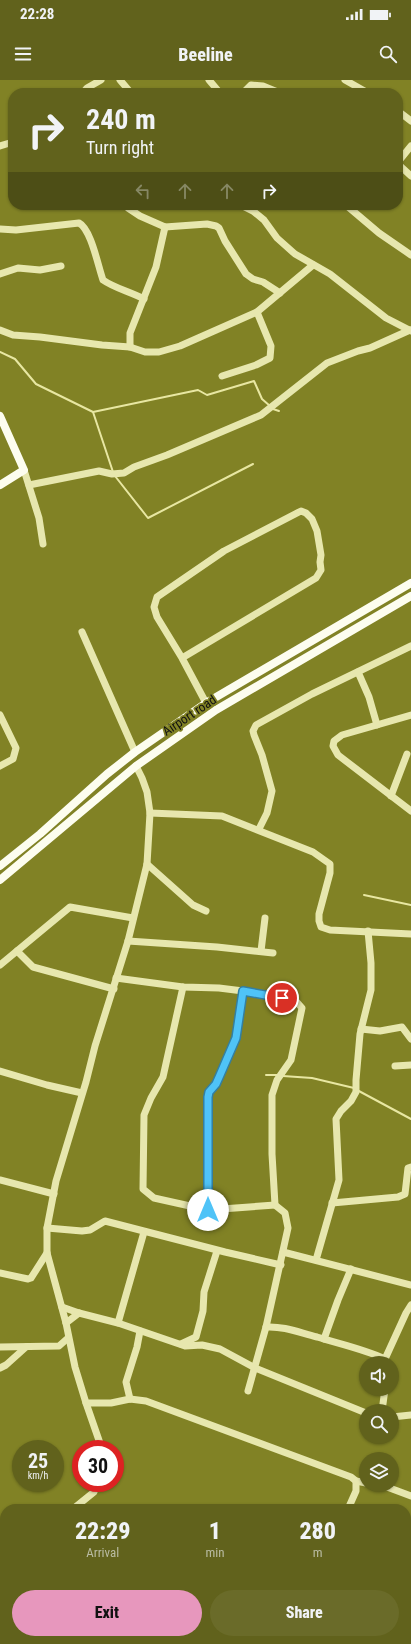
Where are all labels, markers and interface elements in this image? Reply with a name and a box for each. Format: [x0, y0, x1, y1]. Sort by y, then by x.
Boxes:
text: 22:28 [20, 5, 54, 23]
icon: menu [12, 43, 34, 65]
icon: search [377, 43, 399, 65]
text: Beeline [178, 44, 233, 65]
text: 240 m [86, 103, 156, 136]
icon: right [20, 104, 72, 156]
text: Turn right [86, 137, 154, 158]
icon: left [132, 180, 154, 202]
icon: ahead [174, 180, 196, 202]
icon: ahead [216, 180, 238, 202]
icon: right [258, 180, 280, 202]
street label: Airport road [160, 692, 219, 739]
pin [265, 981, 299, 1015]
icon: arrive [271, 987, 293, 1009]
position arrow [187, 1189, 229, 1231]
map controls [359, 1356, 399, 1492]
button: sound [359, 1356, 399, 1396]
button: search [359, 1404, 399, 1444]
speed limit sign: 30 [72, 1440, 124, 1492]
text: 25 [28, 1449, 48, 1473]
button: layers [359, 1452, 399, 1492]
text: km/h [28, 1470, 48, 1481]
text: 22:29 [75, 1517, 131, 1545]
text: 1 [209, 1517, 221, 1545]
text: 280 [299, 1517, 336, 1545]
text: Arrival [86, 1545, 119, 1560]
text: min [205, 1545, 225, 1560]
text: m [313, 1545, 323, 1560]
button: Exit [12, 1590, 202, 1636]
button: Share [210, 1590, 399, 1636]

